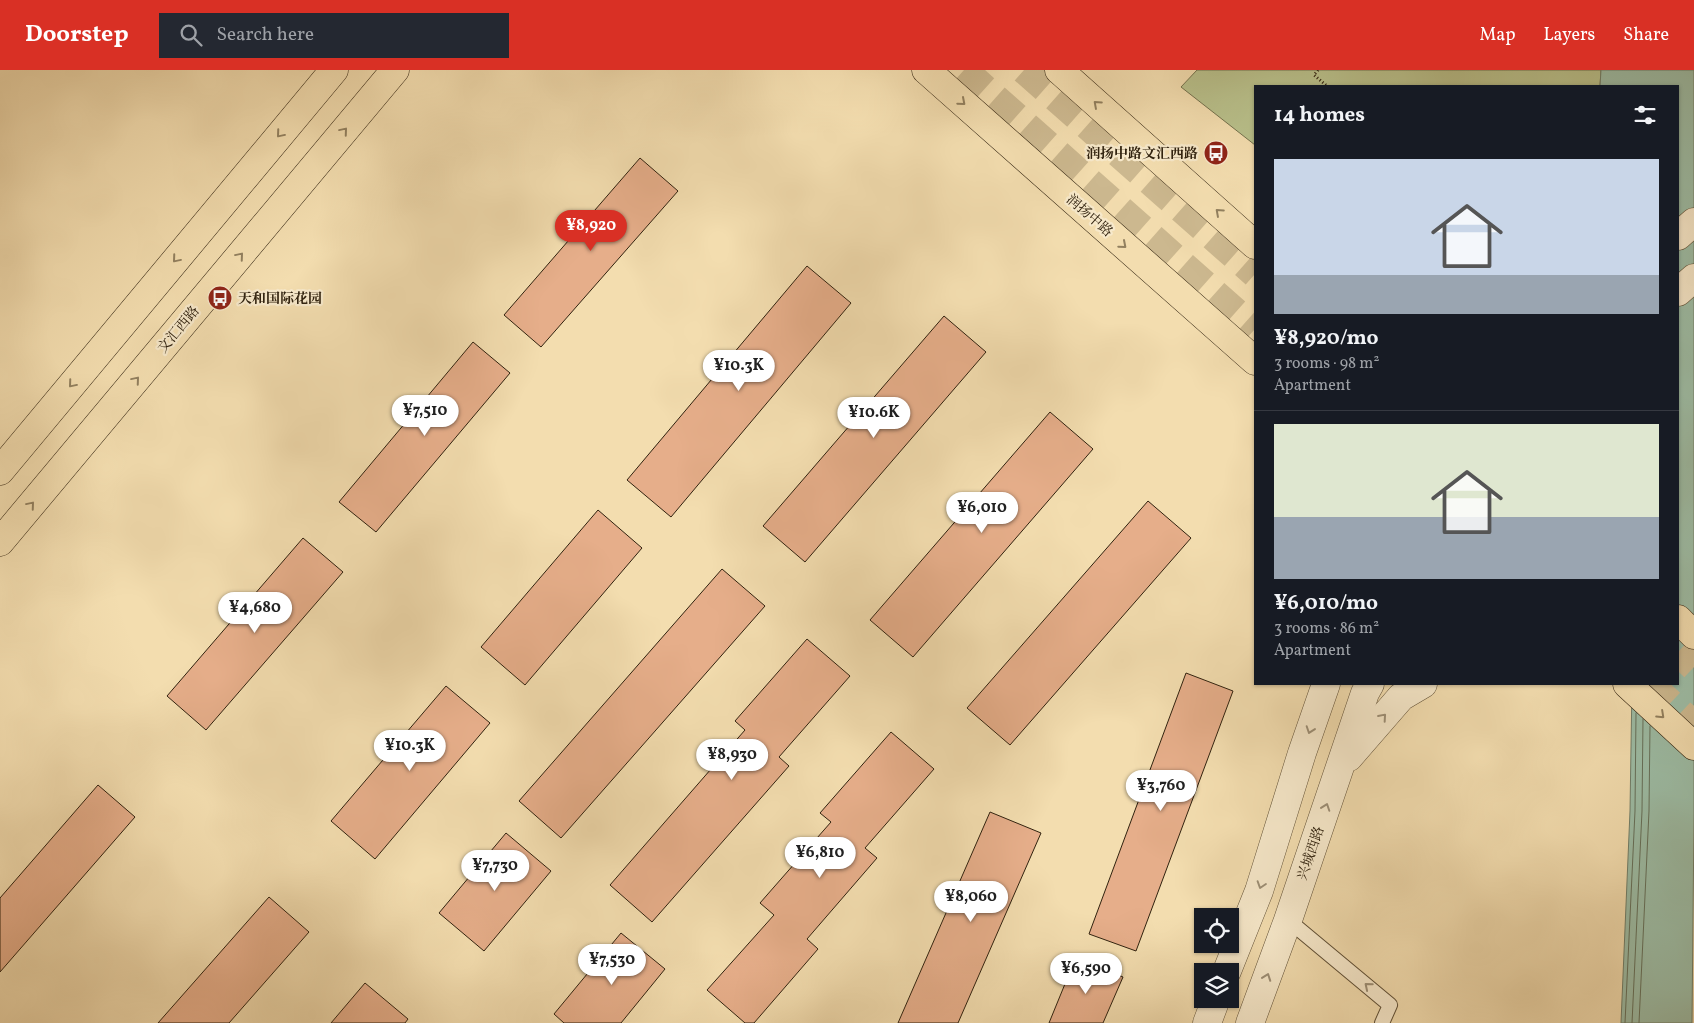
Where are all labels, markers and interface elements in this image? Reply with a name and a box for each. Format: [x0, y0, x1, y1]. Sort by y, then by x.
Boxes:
search box [159, 13, 509, 58]
text: Doorstep [25, 18, 129, 52]
icon: search [177, 21, 205, 49]
text: Search here [217, 22, 314, 48]
text: Map [1479, 23, 1515, 48]
text: Layers [1543, 23, 1595, 48]
text: Share [1623, 23, 1669, 48]
one-way arrow [957, 96, 966, 105]
one-way arrow [1094, 101, 1103, 110]
text: 14 homes [1274, 101, 1365, 130]
icon: filters [1631, 101, 1659, 129]
one-way arrow [338, 128, 347, 137]
one-way arrow [277, 129, 286, 138]
bus stop icon: 润扬中路文汇西路 [1203, 140, 1229, 166]
place label: 润扬中路文汇西路 [1086, 145, 1198, 164]
street label: 润扬中路 [1062, 191, 1116, 242]
icon: home [1422, 191, 1512, 281]
one-way arrow [1215, 209, 1224, 218]
pin: ¥8,920 [550, 210, 632, 252]
text: ¥8,920 [566, 215, 616, 237]
one-way arrow [1118, 239, 1127, 248]
one-way arrow [234, 252, 243, 261]
one-way arrow [173, 254, 182, 263]
bus stop icon: 天和国际花园 [207, 285, 233, 311]
place label: 天和国际花园 [238, 290, 322, 309]
street label: 文汇西路 [154, 302, 204, 358]
text: ¥8,920/mo [1274, 324, 1379, 353]
pin: ¥10.3K [698, 350, 780, 392]
text: 3 rooms · 98 m² [1274, 353, 1379, 375]
text: ¥10.3K [714, 355, 764, 377]
text: Apartment [1274, 375, 1351, 397]
one-way arrow [130, 377, 139, 386]
one-way arrow [70, 378, 78, 387]
pin: ¥7,510 [384, 394, 466, 437]
pin: ¥10.6K [833, 396, 915, 439]
text: ¥7,510 [403, 400, 447, 422]
text: ¥10.6K [848, 402, 900, 424]
icon: home [1422, 457, 1512, 547]
pin: ¥6,010 [941, 492, 1023, 534]
text: ¥6,010 [957, 497, 1007, 519]
one-way arrow [26, 502, 34, 511]
text: ¥6,010/mo [1274, 589, 1378, 618]
pin: ¥4,680 [214, 592, 296, 634]
text: ¥4,680 [229, 597, 281, 619]
text: 3 rooms · 86 m² [1274, 618, 1379, 640]
text: Apartment [1274, 640, 1351, 662]
one-way arrow [1655, 709, 1664, 718]
one-way arrow [1377, 714, 1386, 723]
one-way arrow [1306, 725, 1316, 734]
pin: ¥10.3K [369, 730, 451, 772]
text: ¥10.3K [385, 735, 435, 757]
pin: ¥8,930 [691, 738, 773, 781]
text: ¥8,930 [707, 744, 757, 766]
pin: ¥3,760 [1120, 770, 1202, 812]
text: ¥3,760 [1137, 775, 1185, 797]
one-way arrow [1320, 804, 1330, 812]
street label: 兴城西路 [1293, 824, 1330, 883]
pin: ¥6,810 [779, 836, 861, 879]
text: ¥6,810 [796, 842, 844, 864]
pin: ¥7,730 [454, 850, 536, 892]
text: ¥7,730 [472, 855, 518, 877]
pin: ¥8,060 [930, 880, 1012, 923]
one-way arrow [1257, 880, 1267, 889]
text: ¥8,060 [945, 886, 997, 908]
map controls [1194, 908, 1239, 1008]
button: locate [1194, 908, 1239, 953]
pin: ¥7,530 [571, 944, 653, 986]
text: ¥7,530 [589, 949, 635, 971]
pin: ¥6,590 [1045, 952, 1127, 995]
text: ¥6,590 [1061, 958, 1111, 980]
button: layers [1194, 963, 1239, 1008]
one-way arrow [1261, 973, 1271, 982]
one-way arrow [1364, 983, 1373, 992]

